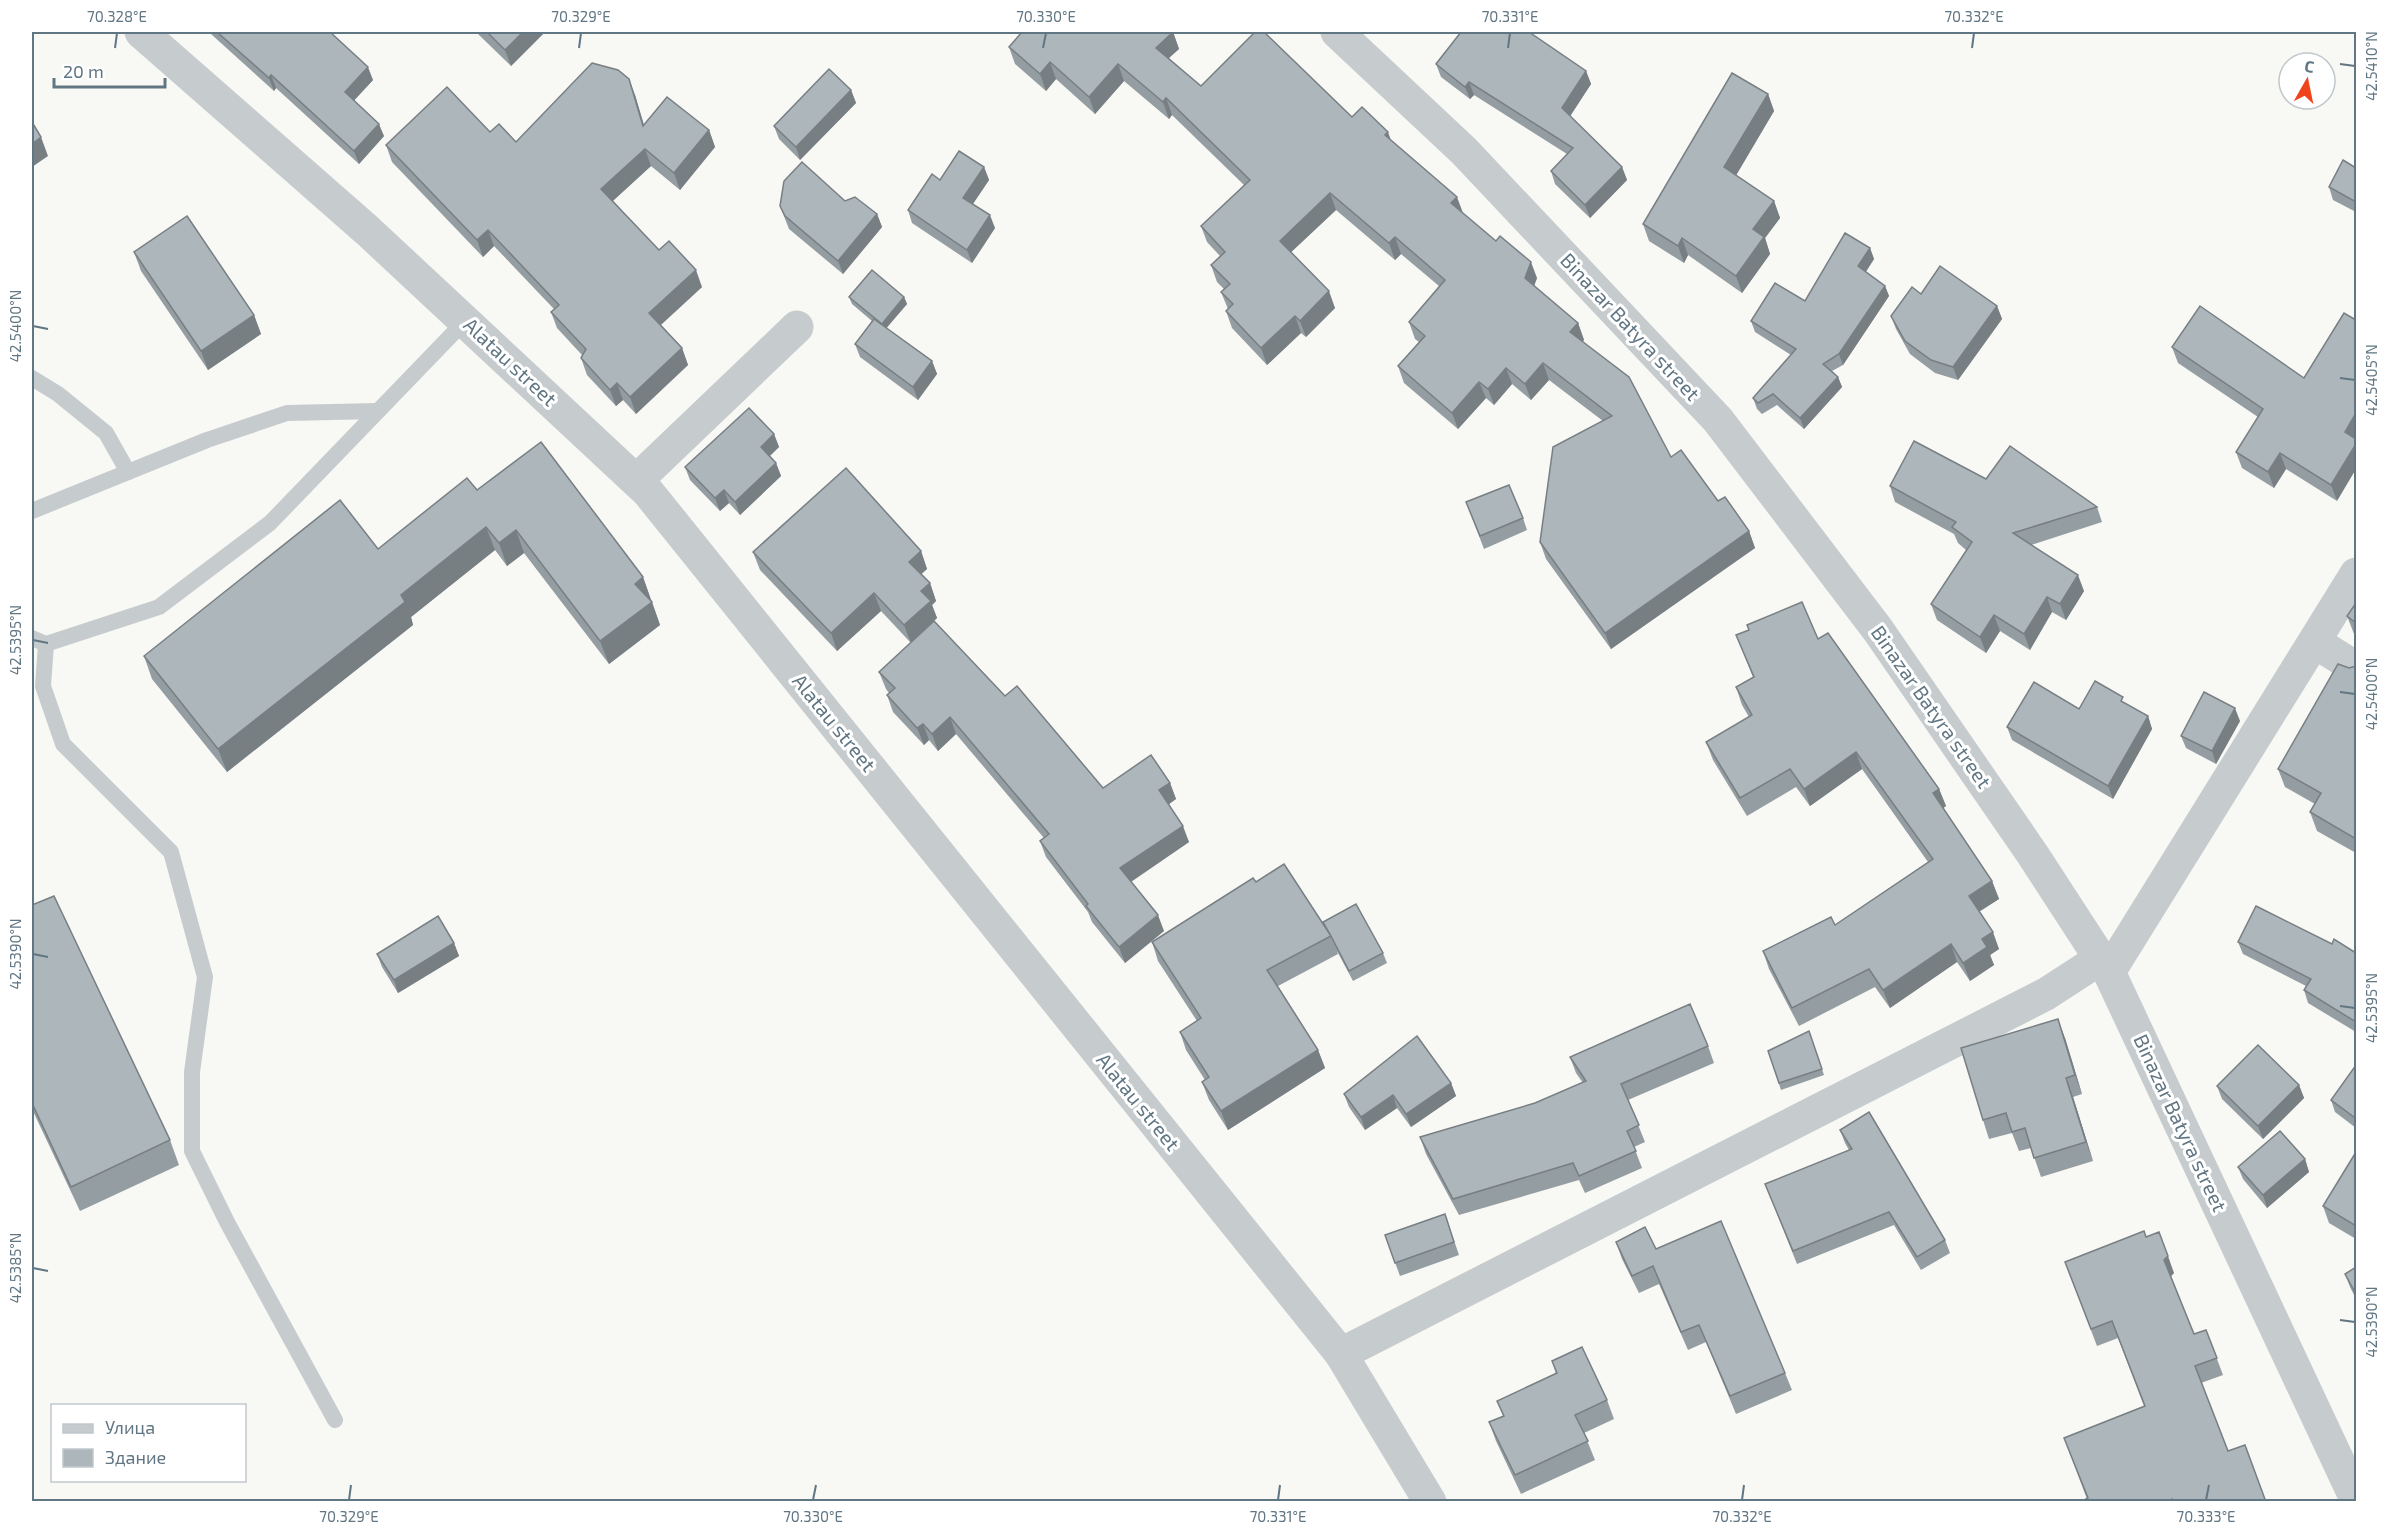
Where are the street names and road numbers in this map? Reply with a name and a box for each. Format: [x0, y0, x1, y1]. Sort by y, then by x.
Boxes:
street label: Binazar Batyra street [1556, 248, 1706, 405]
street label: Alatau street [459, 312, 562, 411]
street label: Binazar Batyra street [1867, 621, 1997, 793]
street label: Alatau street [788, 669, 882, 776]
street label: Binazar Batyra street [2129, 1030, 2233, 1215]
street label: Alatau street [1092, 1048, 1186, 1155]

